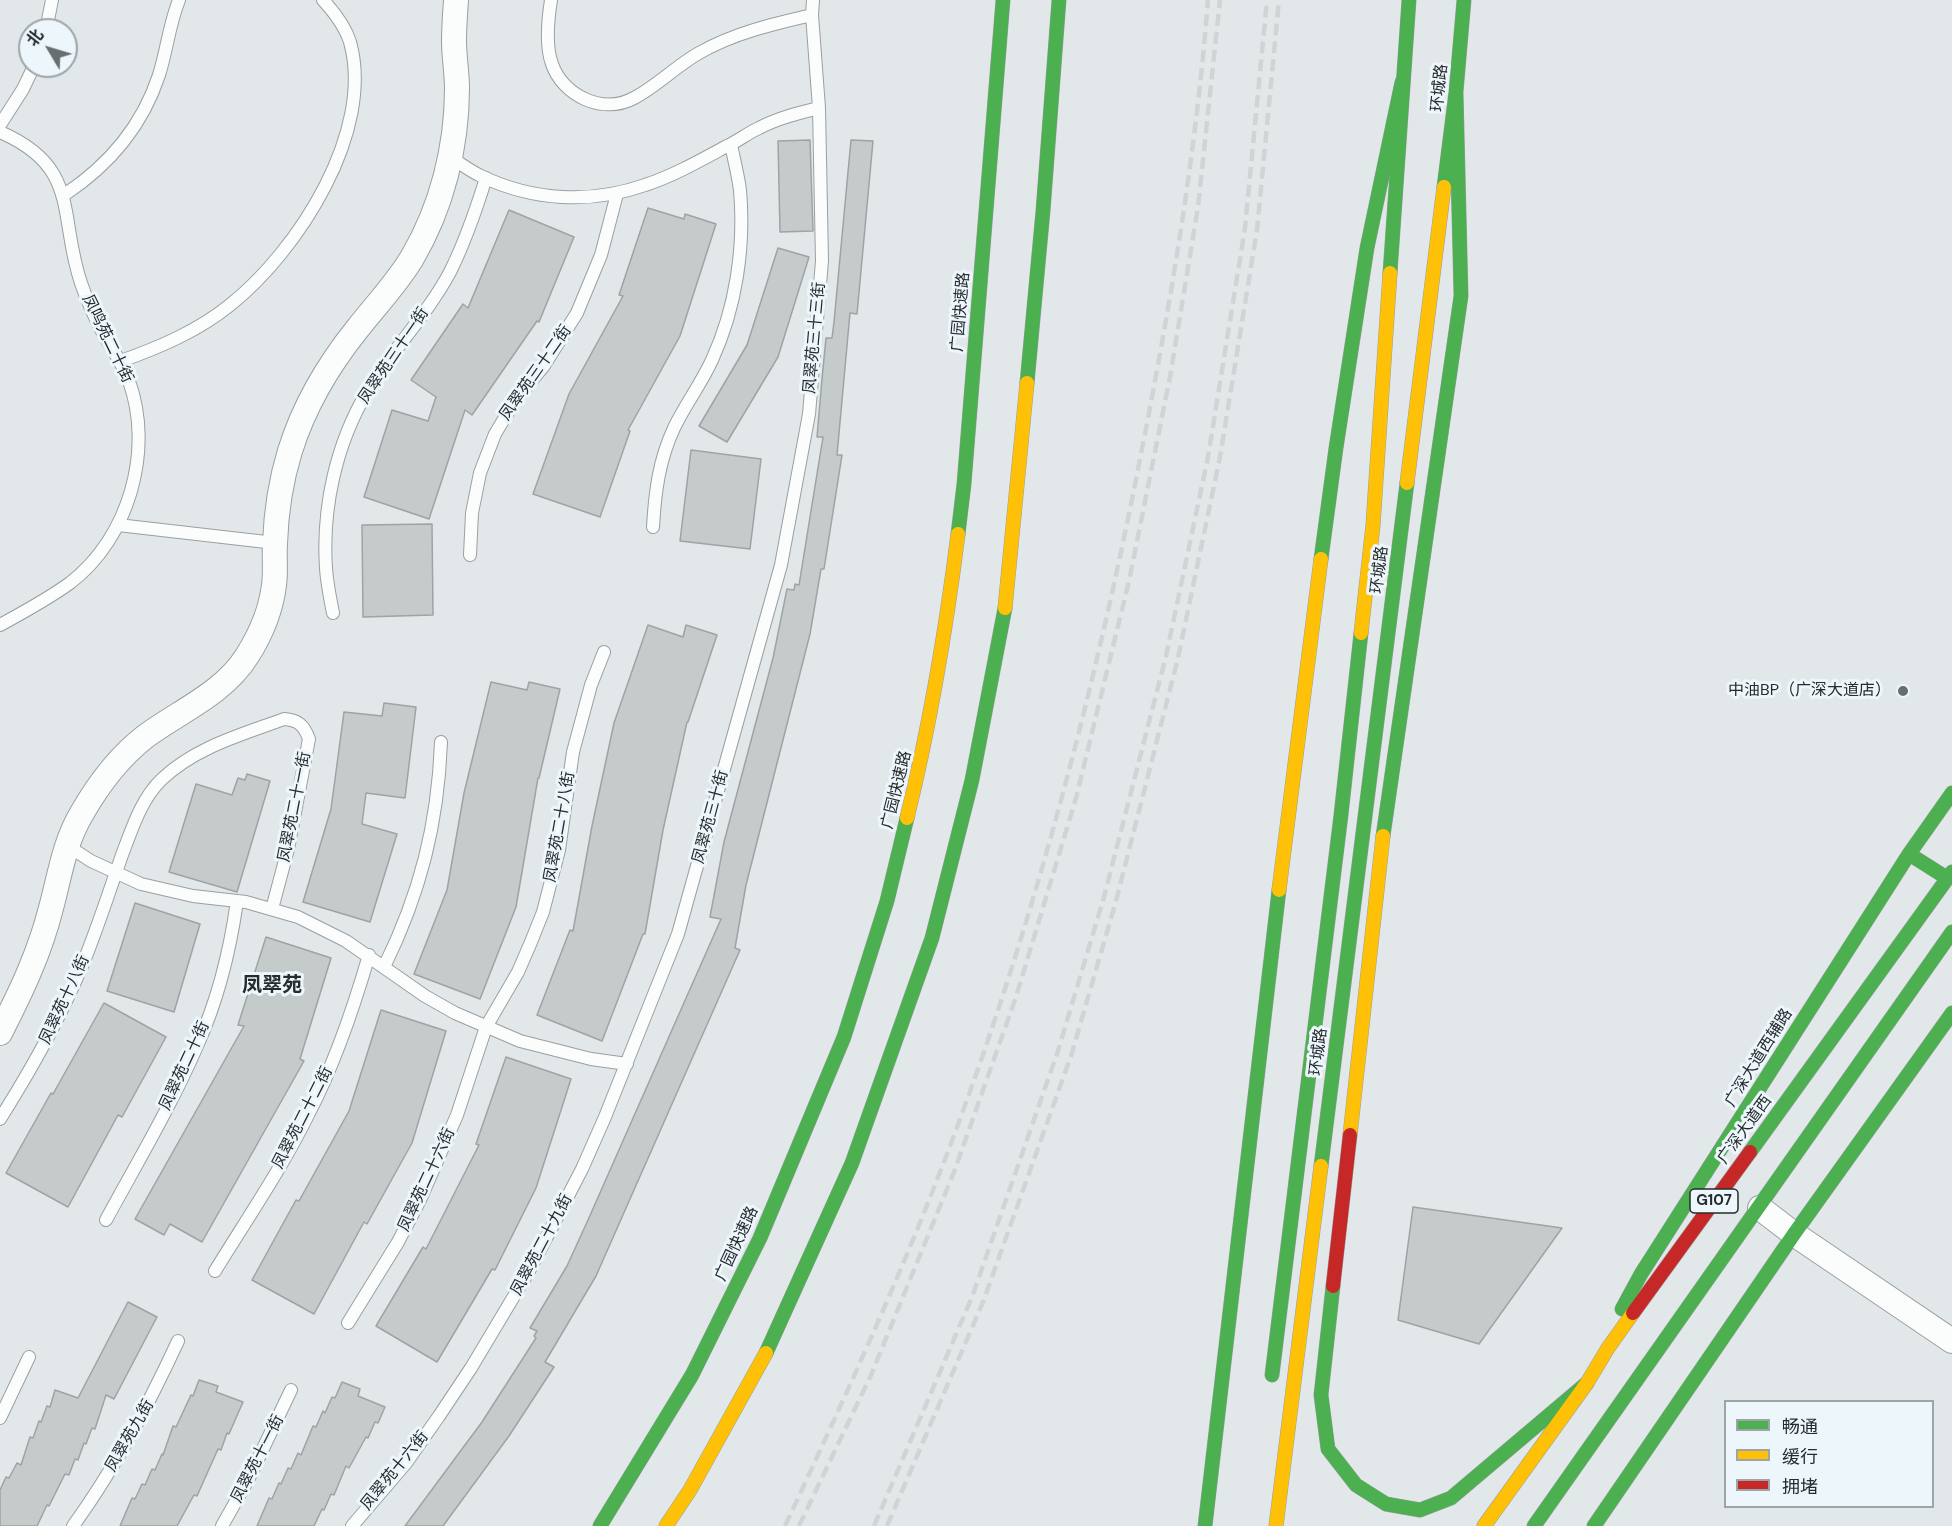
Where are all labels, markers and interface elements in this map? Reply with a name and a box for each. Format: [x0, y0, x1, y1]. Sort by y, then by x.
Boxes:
north arrow [18, 18, 78, 78]
text: 北 [22, 25, 48, 51]
street label: 环城路 [1428, 63, 1452, 113]
street label: 广园快速路 [948, 271, 974, 353]
street label: 凤翠苑三十三街 [801, 281, 829, 395]
street label: 凤鸣苑二十街 [77, 292, 137, 386]
street label: 凤翠苑三十一街 [355, 304, 433, 408]
street label: 凤翠苑三十二街 [496, 322, 576, 424]
street label: 环城路 [1368, 545, 1392, 595]
place label: 中油BP（广深大道店） [1728, 681, 1891, 701]
marker: 中油BP（广深大道店） [1896, 684, 1910, 698]
street label: 广园快速路 [878, 749, 916, 831]
street label: 凤翠苑二十一街 [275, 750, 315, 864]
street label: 凤翠苑三十街 [689, 768, 733, 866]
street label: 凤翠苑二十八街 [541, 770, 579, 884]
street label: 凤翠苑十八街 [36, 952, 94, 1048]
district label: 凤翠苑 [242, 974, 302, 998]
street label: 广深大道西辅路 [1721, 1005, 1797, 1111]
street label: 凤翠苑二十街 [156, 1018, 214, 1114]
street label: 环城路 [1307, 1027, 1331, 1077]
street label: 凤翠苑二十二街 [269, 1064, 337, 1172]
street label: 广深大道西 [1714, 1092, 1776, 1168]
street label: 凤翠苑二十六街 [395, 1125, 459, 1235]
road number: G107 [1690, 1189, 1738, 1213]
street label: 凤翠苑二十九街 [507, 1191, 577, 1299]
street label: 广园快速路 [711, 1204, 763, 1284]
street label: 凤翠苑九街 [102, 1397, 158, 1475]
legend [1724, 1400, 1934, 1508]
street label: 凤翠苑十一街 [228, 1412, 288, 1506]
text: 畅通 [1782, 1415, 1818, 1439]
street label: 凤翠苑十六街 [357, 1428, 433, 1514]
text: 缓行 [1782, 1445, 1818, 1469]
text: 拥堵 [1782, 1475, 1818, 1499]

